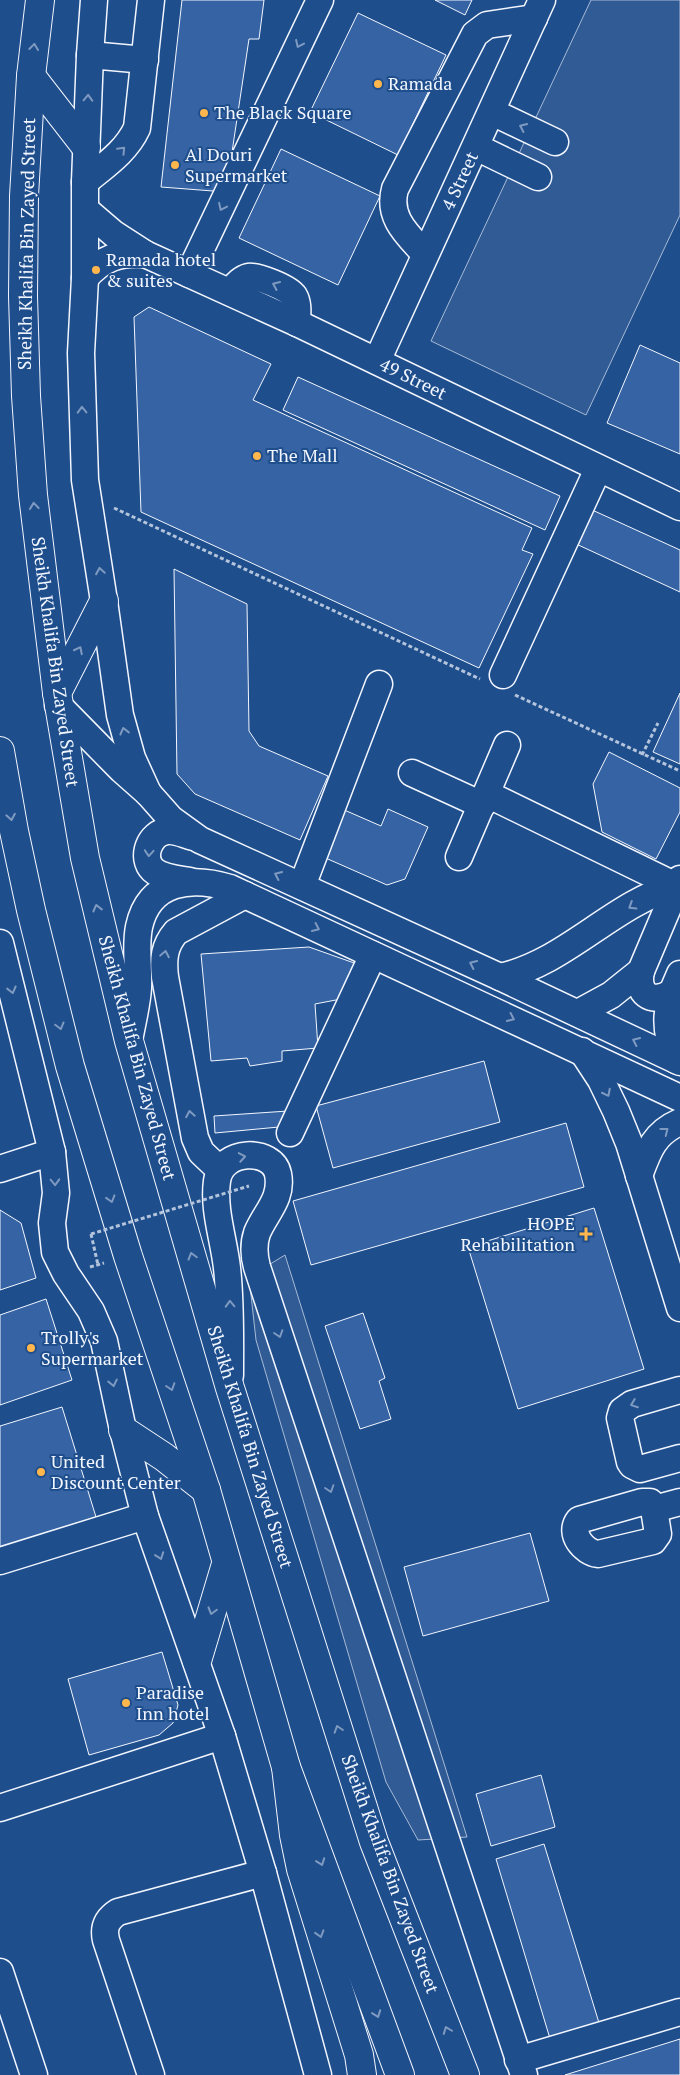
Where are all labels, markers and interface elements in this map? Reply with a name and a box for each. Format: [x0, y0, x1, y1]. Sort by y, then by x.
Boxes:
one-way arrow [295, 39, 305, 48]
one-way arrow [28, 42, 39, 50]
place label: Ramada [388, 71, 452, 95]
marker: Ramada [372, 78, 384, 90]
one-way arrow [83, 94, 93, 102]
place label: The Black Square [214, 100, 352, 124]
marker: The Black Square [198, 107, 210, 119]
street label: Sheikh Khalifa Bin Zayed Street [12, 117, 40, 370]
one-way arrow [519, 123, 528, 133]
place label: Al Douri Supermarket [185, 142, 288, 187]
one-way arrow [116, 147, 125, 156]
street label: 4 Street [435, 147, 483, 214]
marker: Al Douri Supermarket [169, 159, 181, 171]
one-way arrow [218, 201, 228, 210]
place label: Ramada hotel & suites [106, 247, 216, 292]
marker: Ramada hotel & suites [90, 264, 102, 276]
one-way arrow [272, 281, 281, 292]
street label: 49 Street [376, 352, 451, 405]
one-way arrow [77, 405, 87, 413]
place label: The Mall [267, 443, 338, 467]
marker: The Mall [251, 450, 263, 462]
one-way arrow [29, 502, 40, 510]
street label: Sheikh Khalifa Bin Zayed Street [27, 535, 85, 789]
one-way arrow [95, 566, 105, 575]
one-way arrow [73, 646, 83, 655]
one-way arrow [119, 728, 129, 736]
one-way arrow [6, 812, 16, 821]
one-way arrow [143, 849, 154, 857]
one-way arrow [274, 871, 283, 881]
one-way arrow [629, 900, 638, 910]
one-way arrow [92, 904, 103, 913]
one-way arrow [311, 922, 320, 932]
street label: Sheikh Khalifa Bin Zayed Street [94, 933, 182, 1183]
one-way arrow [160, 949, 170, 958]
one-way arrow [469, 960, 478, 971]
one-way arrow [6, 985, 17, 994]
one-way arrow [506, 1012, 515, 1023]
one-way arrow [54, 1021, 64, 1030]
one-way arrow [632, 1037, 641, 1047]
one-way arrow [601, 1088, 611, 1097]
one-way arrow [185, 1109, 196, 1118]
one-way arrow [659, 1128, 668, 1136]
one-way arrow [237, 1152, 246, 1162]
one-way arrow [50, 1179, 61, 1187]
one-way arrow [105, 1194, 115, 1202]
place label: HOPE Rehabilitation [461, 1211, 575, 1256]
marker: HOPE Rehabilitation [579, 1227, 593, 1241]
one-way arrow [187, 1252, 197, 1260]
one-way arrow [224, 1300, 235, 1308]
street label: Sheikh Khalifa Bin Zayed Street [203, 1322, 299, 1571]
place label: Trolly's Supermarket [41, 1325, 144, 1370]
one-way arrow [273, 1329, 283, 1338]
marker: Trolly's Supermarket [25, 1342, 37, 1354]
one-way arrow [107, 1378, 118, 1387]
one-way arrow [166, 1382, 176, 1390]
one-way arrow [630, 1398, 638, 1408]
place label: United Discount Center [51, 1449, 181, 1494]
marker: United Discount Center [35, 1466, 47, 1478]
one-way arrow [324, 1484, 334, 1492]
one-way arrow [154, 1552, 164, 1560]
one-way arrow [207, 1607, 218, 1616]
place label: Paradise Inn hotel [136, 1680, 210, 1725]
marker: Paradise Inn hotel [120, 1697, 132, 1709]
one-way arrow [334, 1725, 344, 1733]
street label: Sheikh Khalifa Bin Zayed Street [336, 1751, 446, 1997]
one-way arrow [315, 1857, 325, 1866]
one-way arrow [315, 1930, 325, 1938]
one-way arrow [371, 2010, 381, 2018]
one-way arrow [443, 2026, 453, 2034]

